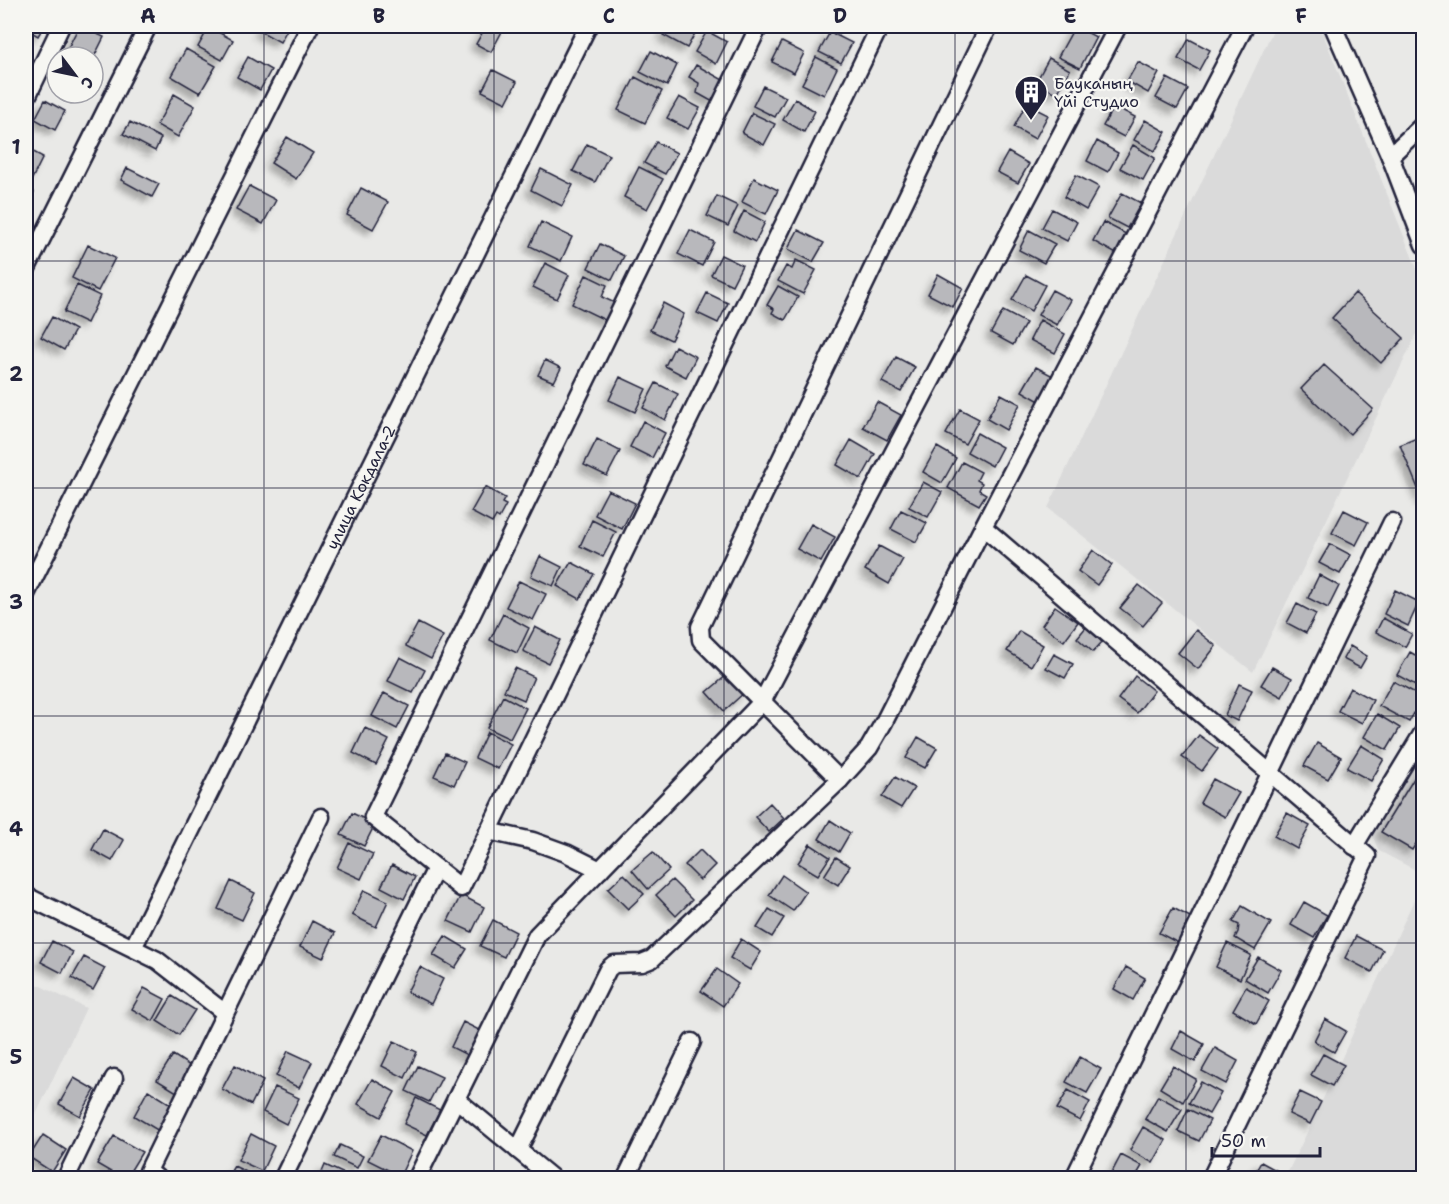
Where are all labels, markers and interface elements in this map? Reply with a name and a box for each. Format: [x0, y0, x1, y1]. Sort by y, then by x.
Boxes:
text: A [140, 3, 156, 29]
text: B [373, 3, 385, 29]
text: C [603, 3, 615, 29]
text: D [833, 3, 847, 29]
text: E [1063, 3, 1077, 29]
text: F [1295, 3, 1307, 29]
north arrow [45, 45, 105, 105]
text: С [76, 73, 99, 93]
place label: Бауканың Үйі Студио [1054, 73, 1139, 112]
building icon: Бауканың Үйі Студио [1013, 74, 1049, 121]
text: 1 [11, 134, 21, 160]
text: 2 [9, 361, 23, 387]
street label: улица Кокдала-2 [321, 421, 400, 553]
text: 3 [9, 589, 23, 615]
text: 4 [9, 816, 23, 842]
text: 5 [10, 1044, 22, 1070]
scale bar [1212, 1120, 1320, 1158]
text: 50 m [1221, 1129, 1266, 1153]

